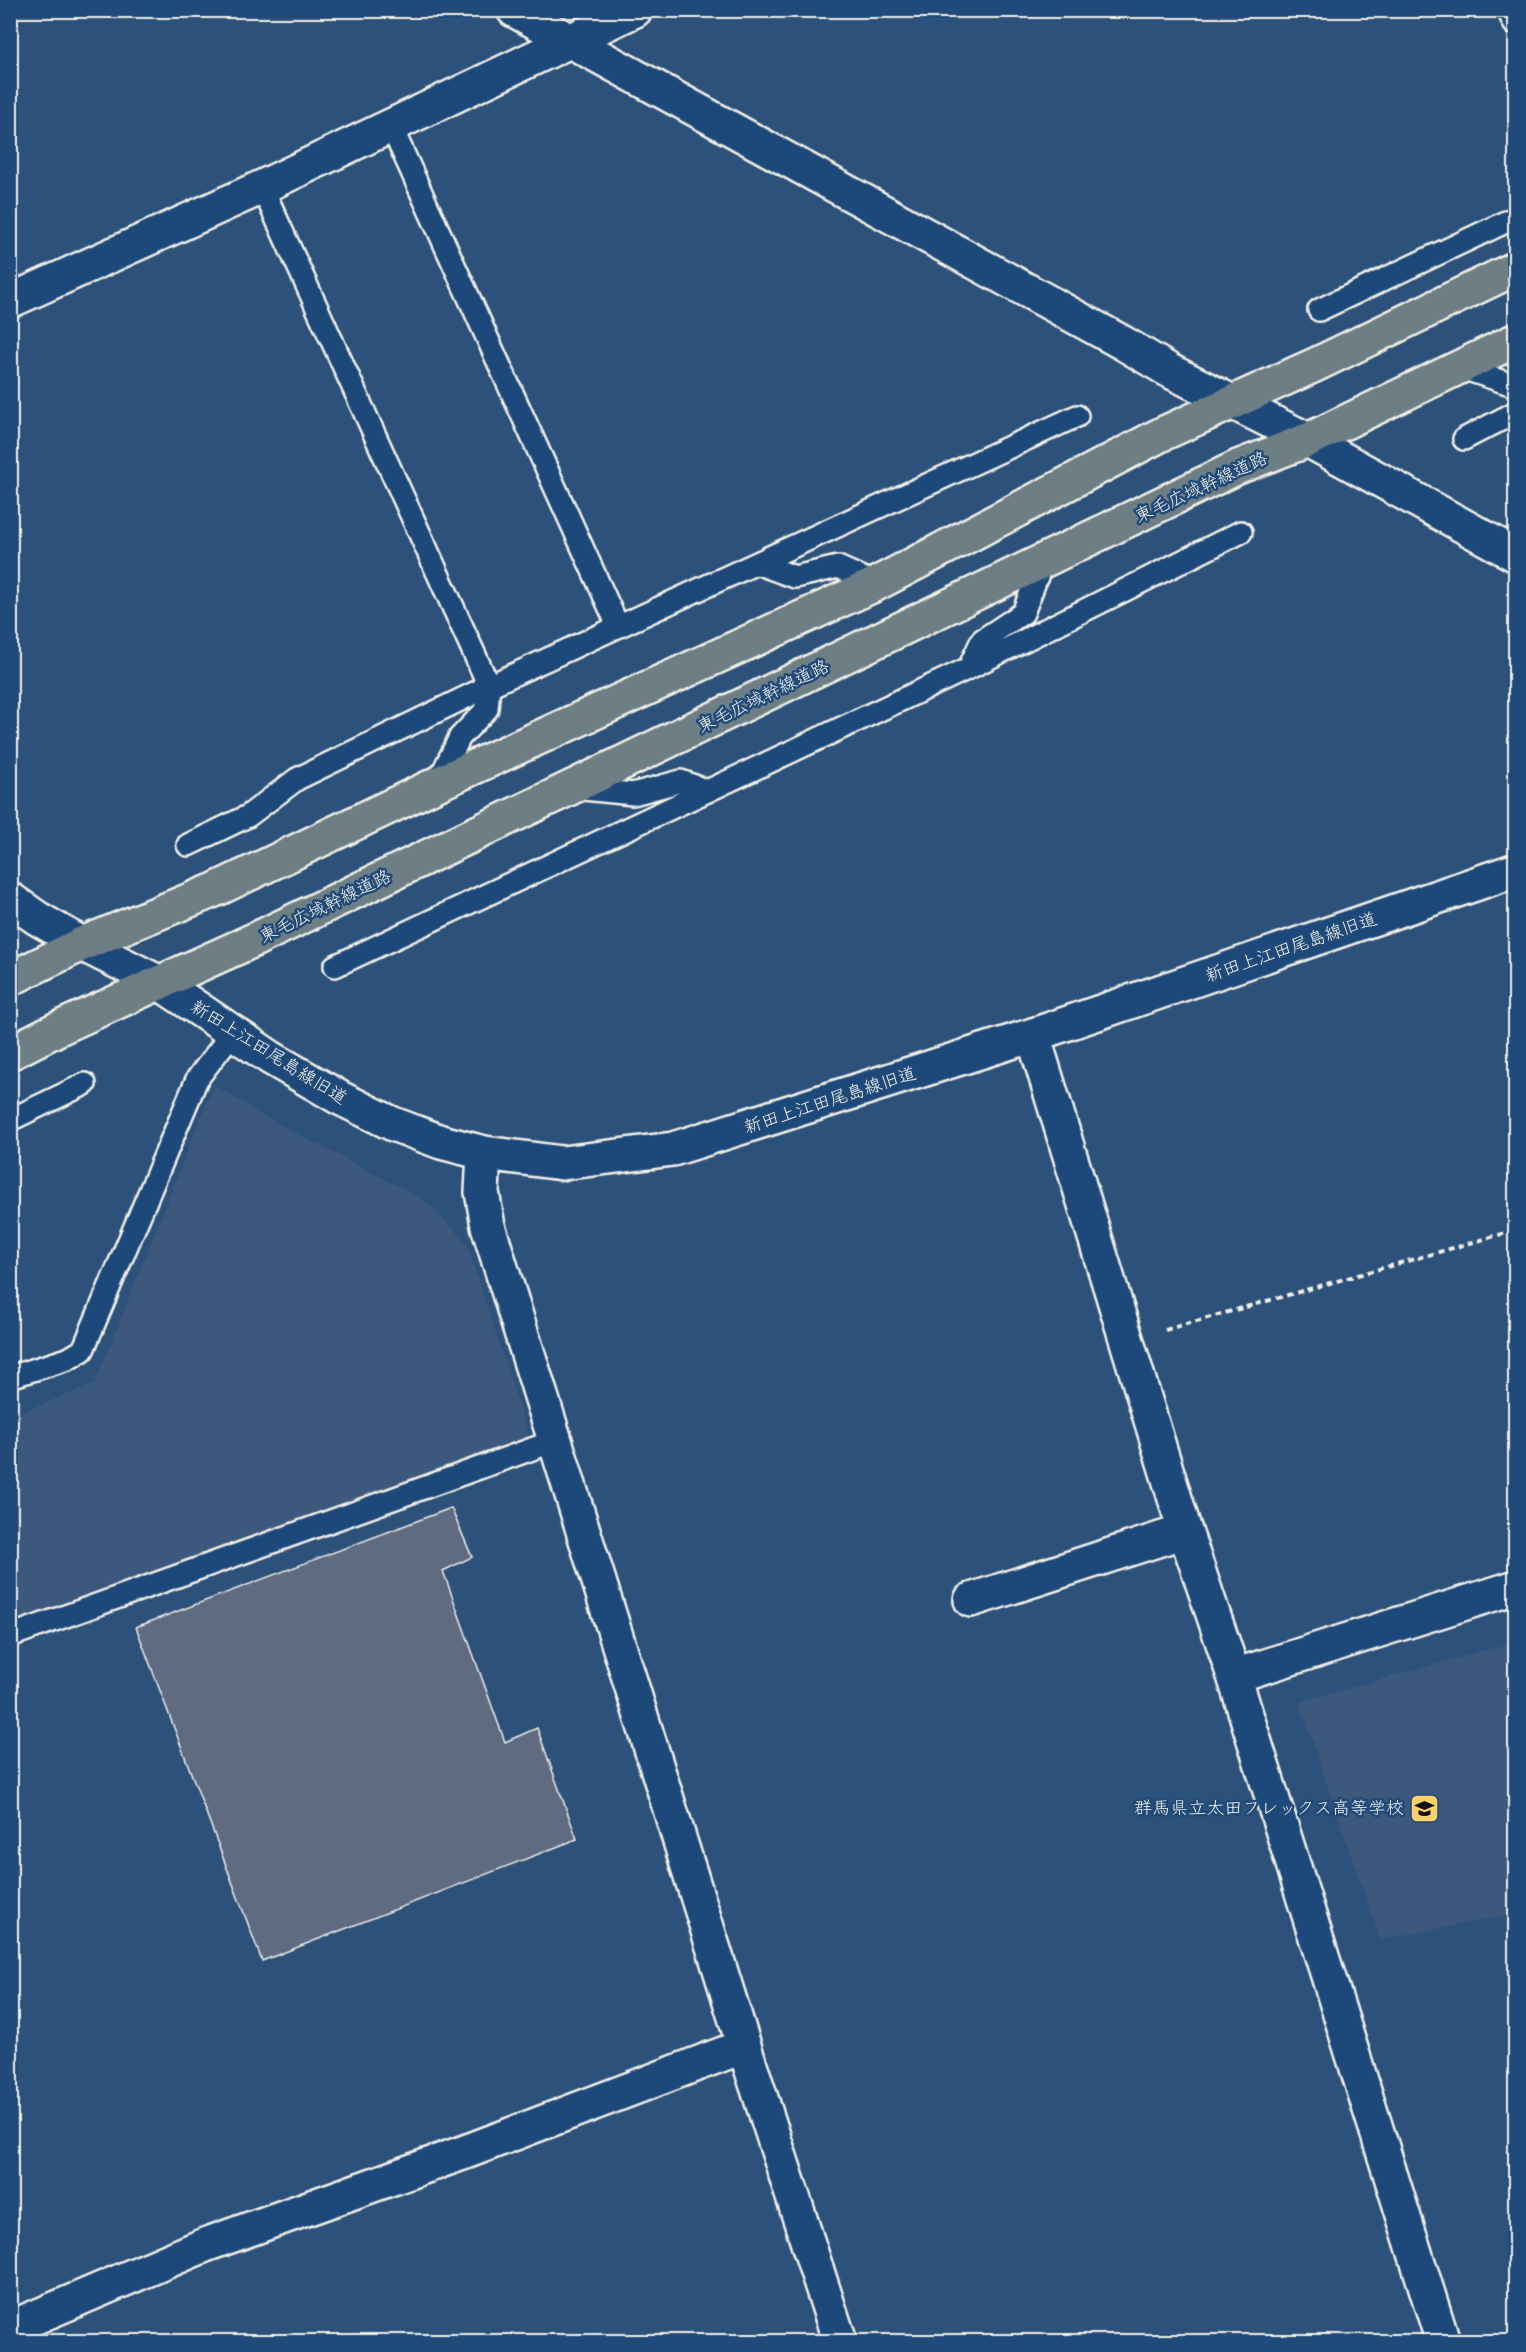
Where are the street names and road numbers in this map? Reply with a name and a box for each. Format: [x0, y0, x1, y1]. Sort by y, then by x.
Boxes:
street label: 東毛広域幹線道路 [1131, 447, 1271, 528]
street label: 東毛広域幹線道路 [693, 655, 833, 738]
street label: 東毛広域幹線道路 [255, 865, 395, 948]
street label: 新田上江田尾島線旧道 [1202, 907, 1380, 988]
street label: 新田上江田尾島線旧道 [186, 995, 351, 1110]
street label: 新田上江田尾島線旧道 [741, 1062, 919, 1139]

